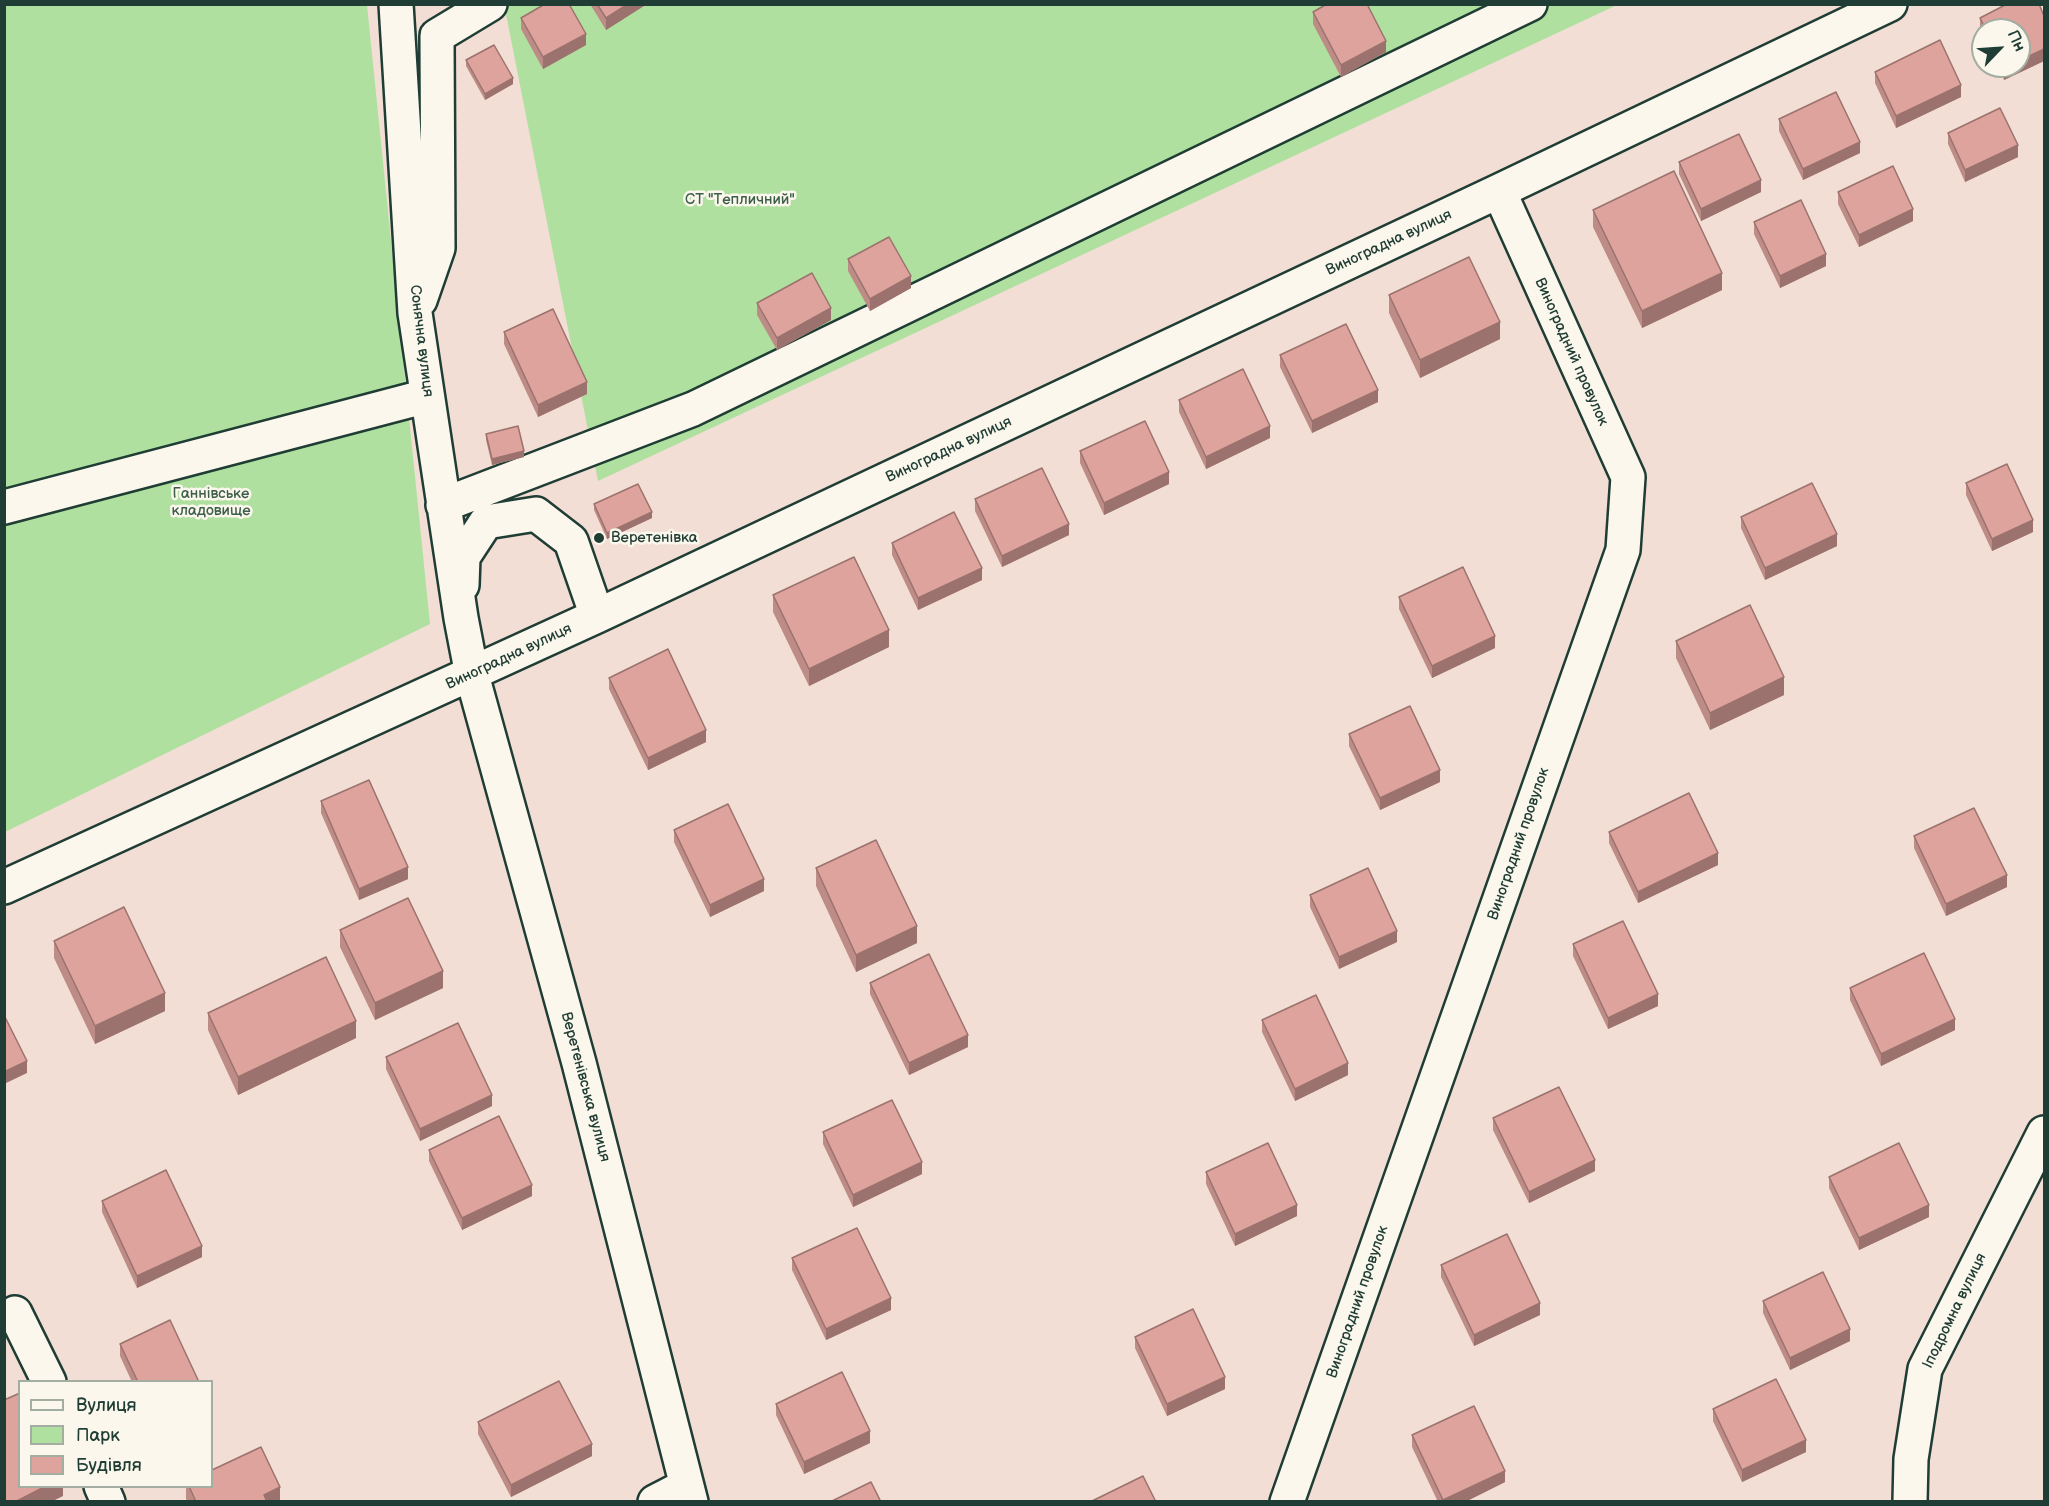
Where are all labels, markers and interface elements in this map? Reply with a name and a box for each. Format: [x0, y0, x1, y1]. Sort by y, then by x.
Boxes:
north arrow [1971, 18, 2031, 78]
text: Пн [2003, 27, 2029, 55]
park label: СТ "Тепличний" [685, 191, 795, 209]
street label: Виноградна вулиця [1323, 206, 1455, 280]
street label: Виноградний провулок [1530, 275, 1612, 429]
street label: Сонячна вулиця [405, 284, 437, 398]
street label: Виноградна вулиця [883, 413, 1015, 487]
park label: Ганнівське кладовище [171, 485, 251, 520]
place label: Веретенівка [611, 529, 698, 547]
marker: Веретенівка [592, 531, 606, 545]
street label: Виноградна вулиця [443, 620, 575, 694]
street label: Виноградний провулок [1484, 765, 1554, 923]
street label: Веретенівська вулиця [556, 1010, 614, 1164]
street label: Виноградний провулок [1323, 1223, 1393, 1381]
street label: Іподромна вулиця [1919, 1250, 1991, 1372]
legend [18, 1380, 213, 1488]
text: Вулиця [76, 1395, 137, 1416]
text: Парк [76, 1425, 120, 1446]
text: Будівля [76, 1455, 142, 1476]

